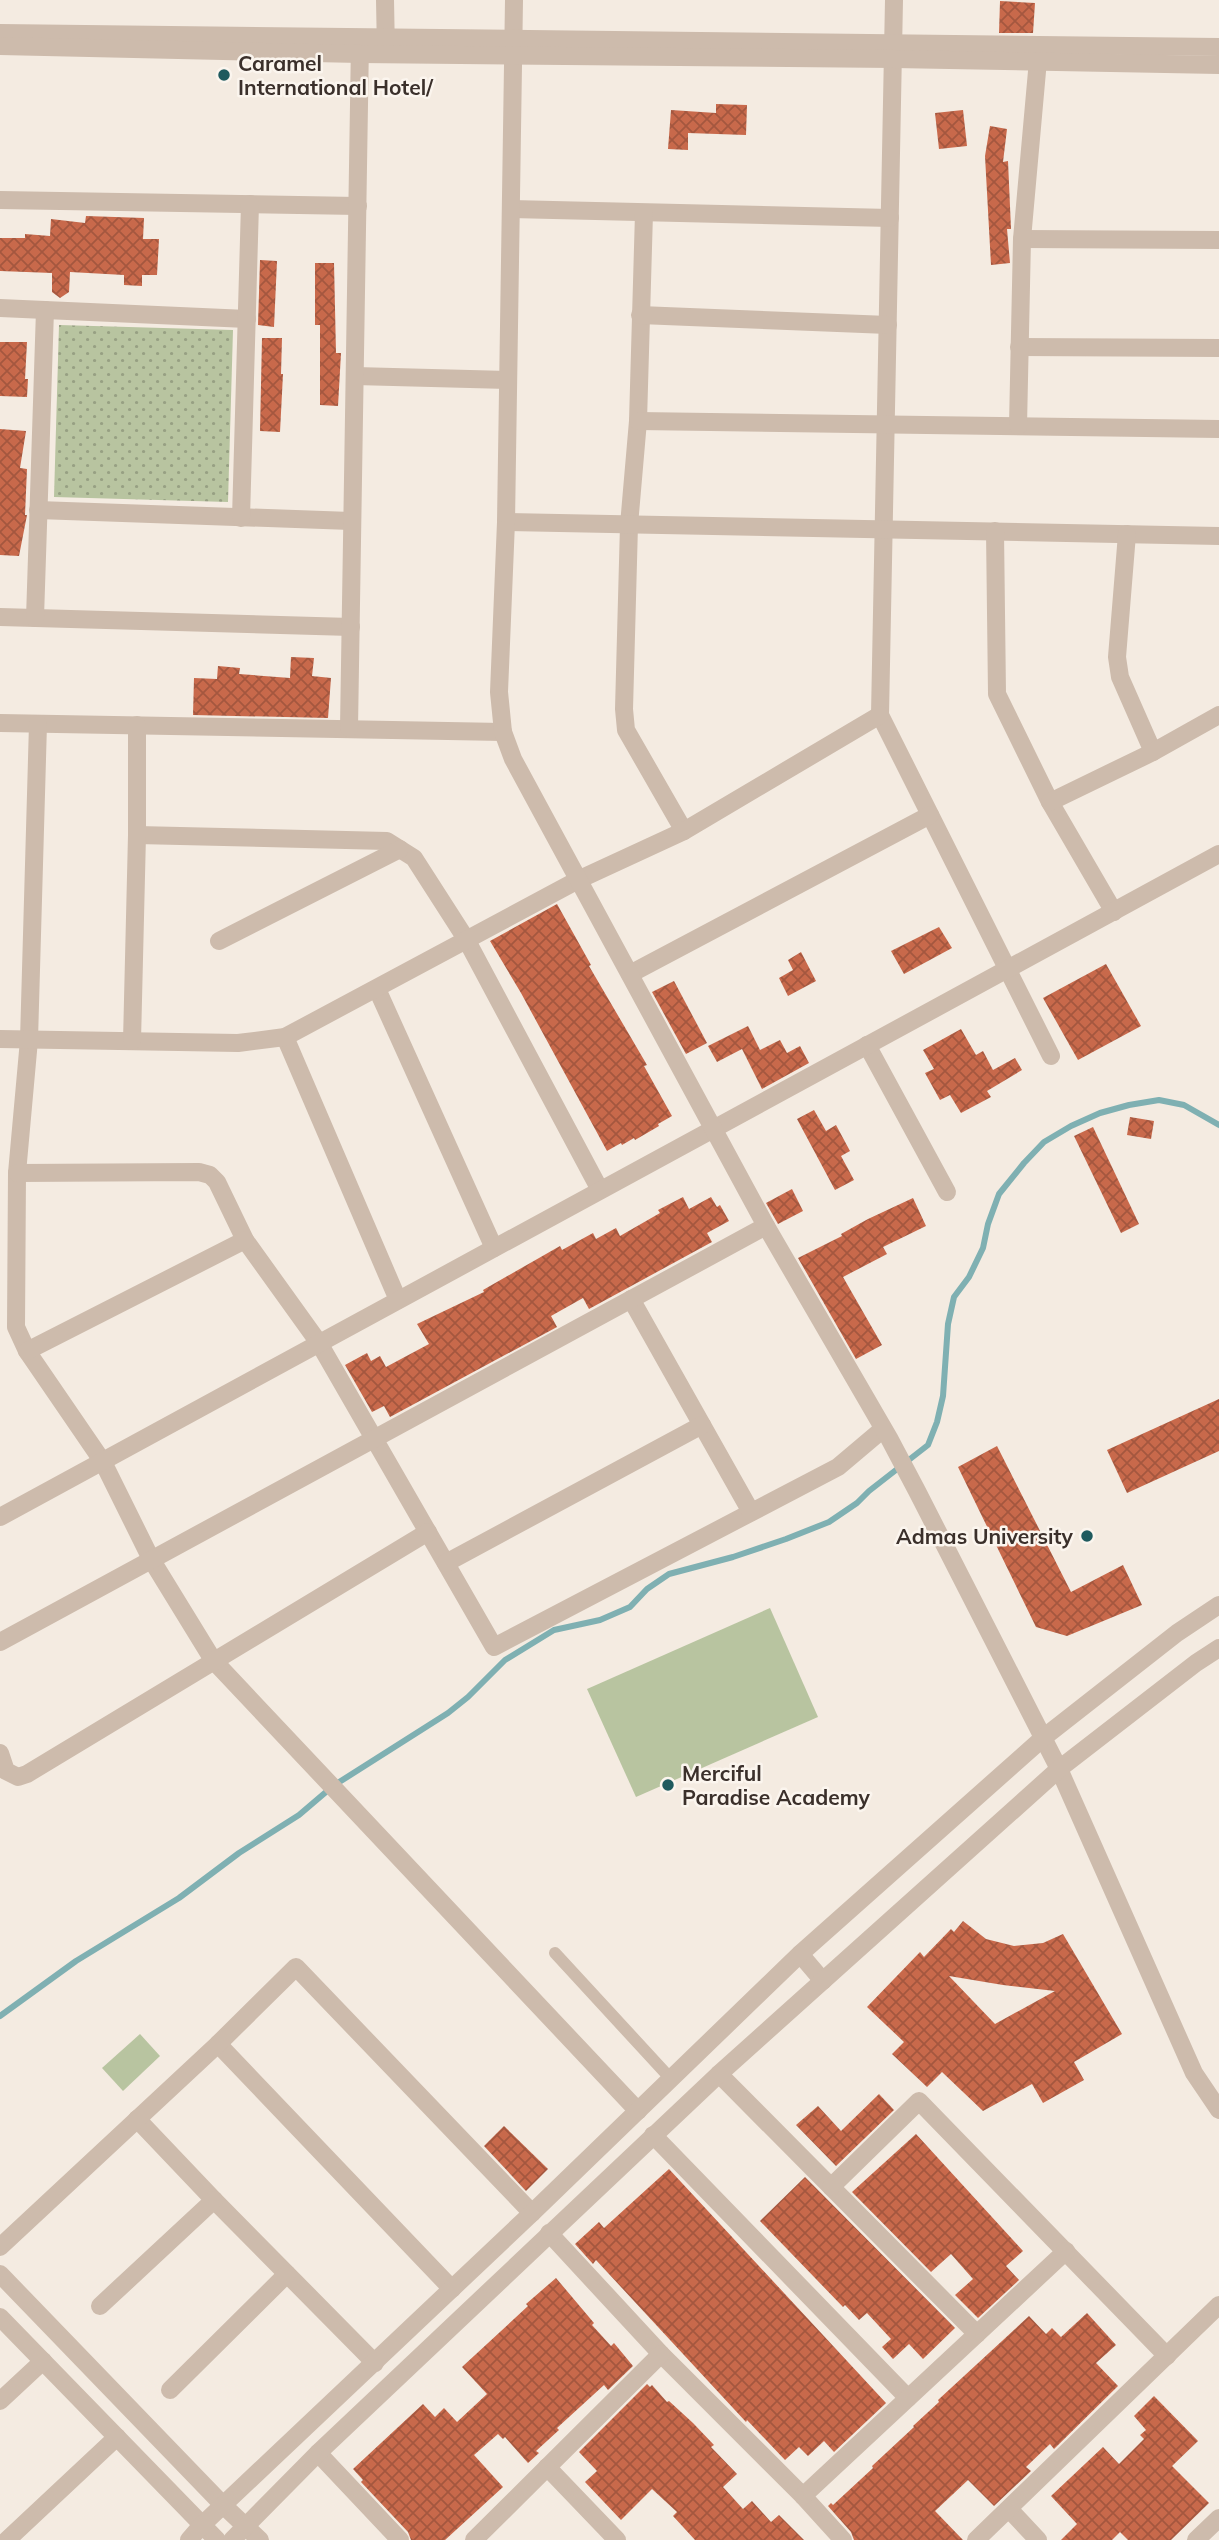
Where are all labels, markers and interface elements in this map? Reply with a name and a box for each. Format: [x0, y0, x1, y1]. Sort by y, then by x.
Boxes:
place label: Caramel International Hotel/ [238, 50, 434, 100]
marker: Caramel International Hotel/ [216, 67, 232, 83]
place label: Admas University [896, 1523, 1074, 1549]
marker: Admas University [1079, 1528, 1095, 1544]
place label: Merciful Paradise Academy [682, 1760, 870, 1810]
marker: Merciful Paradise Academy [660, 1777, 676, 1793]

